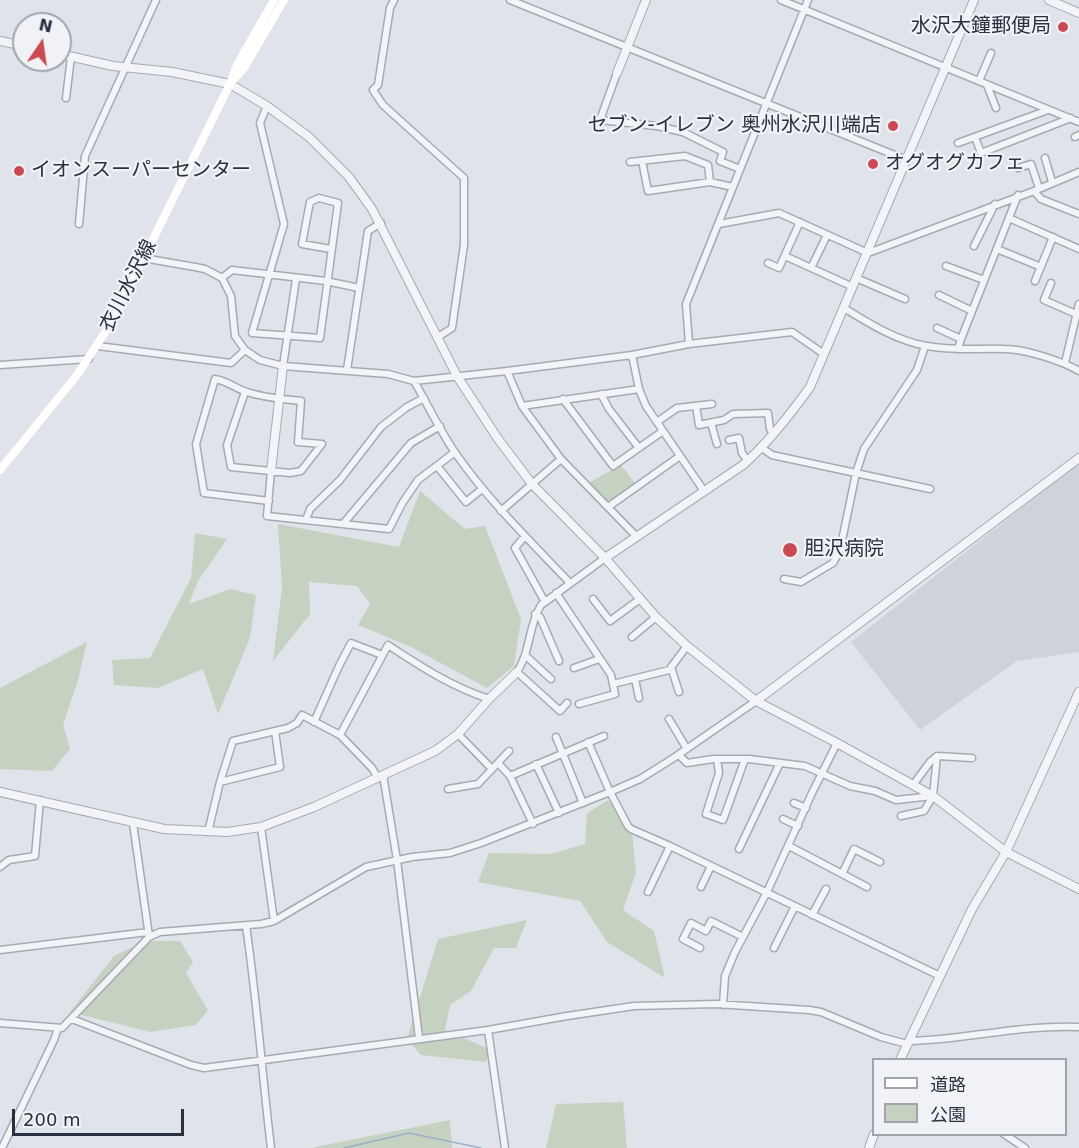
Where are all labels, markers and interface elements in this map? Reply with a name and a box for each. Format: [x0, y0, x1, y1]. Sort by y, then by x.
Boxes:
north arrow [12, 12, 72, 72]
text: N [37, 15, 54, 37]
place label: 水沢大鐘郵便局 [911, 15, 1051, 39]
marker: 水沢大鐘郵便局 [1056, 20, 1070, 34]
place label: セブン-イレブン 奥州水沢川端店 [587, 114, 881, 138]
marker: セブン-イレブン 奥州水沢川端店 [886, 119, 900, 133]
place label: オグオグカフェ [885, 152, 1025, 176]
marker: オグオグカフェ [866, 157, 880, 171]
place label: イオンスーパーセンター [31, 159, 251, 183]
marker: イオンスーパーセンター [12, 164, 26, 178]
street label: 衣川水沢線 [96, 236, 162, 336]
place label: 胆沢病院 [804, 538, 884, 562]
marker: 胆沢病院 [781, 541, 799, 559]
legend [872, 1058, 1067, 1136]
text: 道路 [930, 1074, 966, 1095]
scale bar [15, 1097, 188, 1135]
text: 公園 [930, 1104, 966, 1125]
text: 200 m [23, 1109, 81, 1130]

